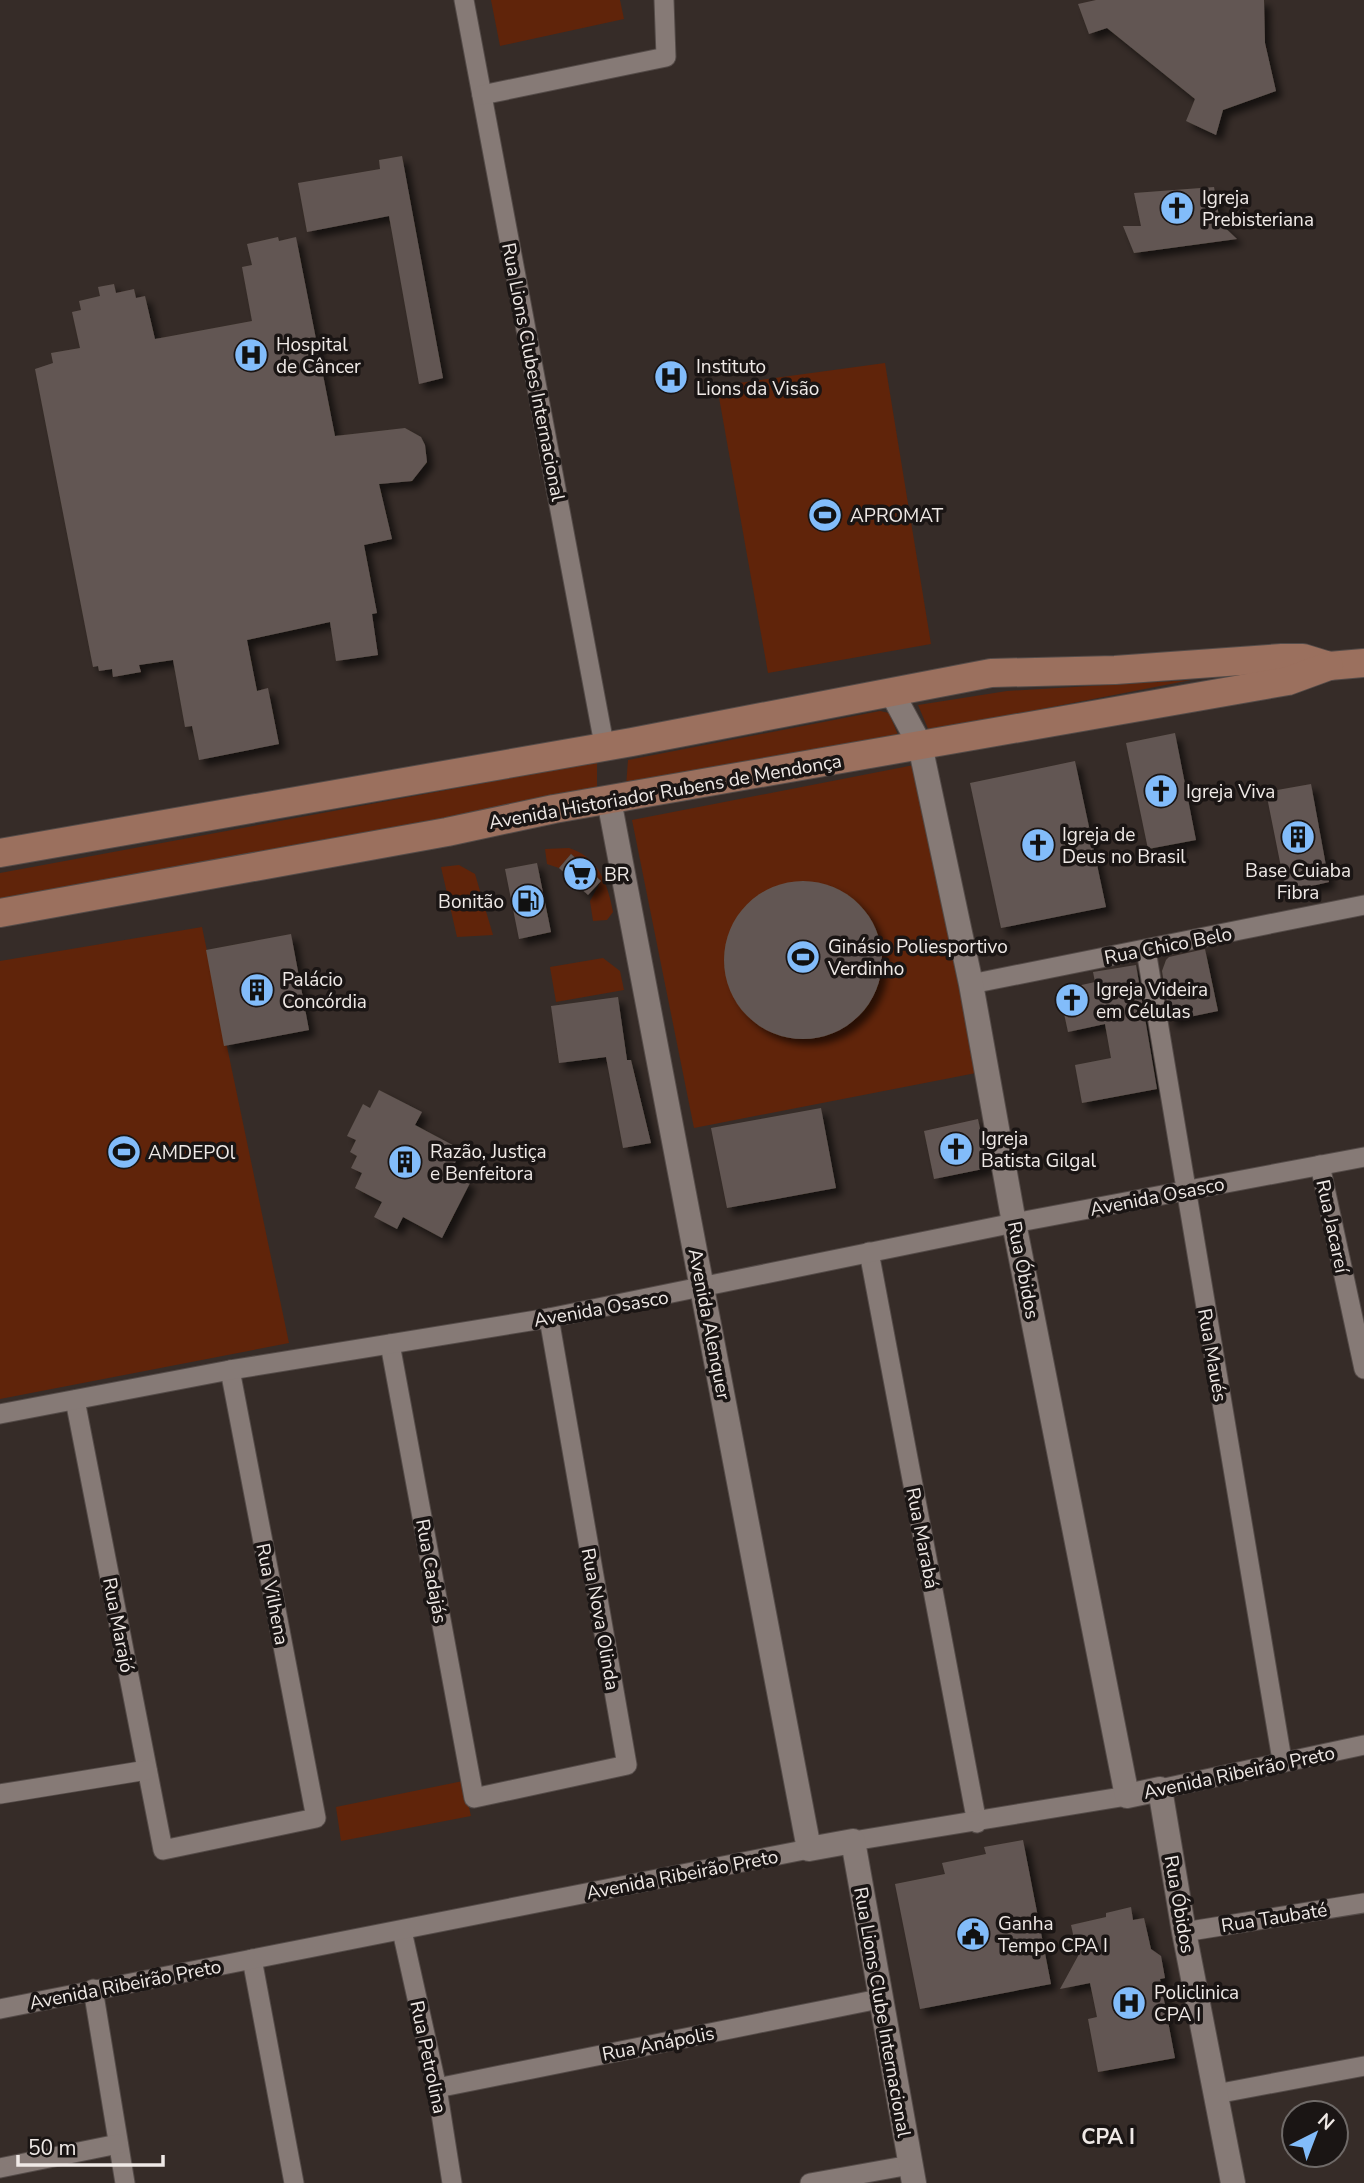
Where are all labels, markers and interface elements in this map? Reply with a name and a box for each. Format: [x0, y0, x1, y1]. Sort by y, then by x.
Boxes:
place label: Igreja Prebisteriana [1202, 185, 1314, 233]
church icon: Igreja Prebisteriana [1158, 189, 1196, 227]
street label: Rua Lions Clubes Internacional [495, 241, 571, 504]
place label: Hospital de Câncer [276, 332, 361, 380]
hospital icon: Hospital de Câncer [232, 336, 270, 374]
place label: Instituto Lions da Visão [696, 354, 819, 402]
hospital icon: Instituto Lions da Visão [652, 358, 690, 396]
sports icon: APROMAT [806, 496, 844, 534]
place label: APROMAT [850, 503, 944, 529]
street label: Avenida Historiador Rubens de Mendonça [487, 748, 844, 836]
church icon: Igreja Viva [1142, 772, 1180, 810]
place label: Igreja Viva [1186, 779, 1275, 805]
building icon: Base Cuiaba Fibra [1279, 818, 1317, 856]
place label: Igreja de Deus no Brasil [1062, 822, 1186, 870]
church icon: Igreja de Deus no Brasil [1019, 826, 1057, 864]
supermarket icon: BR [561, 855, 599, 893]
place label: Base Cuiaba Fibra [1245, 858, 1351, 906]
place label: BR [604, 862, 630, 888]
fuel station icon: Bonitão [509, 882, 547, 920]
place label: Bonitão [438, 889, 504, 915]
street label: Rua Chico Belo [1102, 921, 1234, 971]
place label: Ginásio Poliesportivo Verdinho [827, 934, 1008, 982]
sports icon: Ginásio Poliesportivo Verdinho [784, 938, 822, 976]
place label: Palácio Concórdia [282, 967, 367, 1015]
building icon: Palácio Concórdia [238, 971, 276, 1009]
place label: Igreja Videira em Células [1096, 977, 1208, 1025]
church icon: Igreja Videira em Células [1053, 981, 1091, 1019]
place label: Igreja Batista Gilgal [981, 1126, 1097, 1174]
church icon: Igreja Batista Gilgal [937, 1130, 975, 1168]
sports icon: AMDEPOl [105, 1133, 143, 1171]
place label: Razão, Justiça e Benfeitora [430, 1139, 547, 1187]
place label: AMDEPOl [148, 1140, 236, 1166]
building icon: Razão, Justiça e Benfeitora [386, 1143, 424, 1181]
street label: Avenida Osasco [1088, 1171, 1227, 1223]
street label: Rua Jacareí [1309, 1177, 1355, 1277]
street label: Rua Óbidos [1001, 1219, 1045, 1321]
street label: Avenida Alenquer [682, 1246, 736, 1402]
street label: Avenida Osasco [532, 1284, 671, 1334]
street label: Rua Maués [1191, 1306, 1233, 1404]
street label: Rua Marabá [899, 1485, 945, 1591]
street label: Rua Cadajás [409, 1517, 453, 1625]
street label: Rua Vilhena [249, 1541, 295, 1647]
street label: Rua Nova Olinda [575, 1546, 625, 1692]
street label: Rua Marajó [96, 1575, 140, 1675]
street label: Avenida Ribeirão Preto [1141, 1740, 1337, 1806]
street label: Avenida Ribeirão Preto [584, 1844, 780, 1906]
street label: Rua Óbidos [1158, 1853, 1200, 1955]
street label: Rua Lions Clube Internacional [847, 1885, 917, 2140]
street label: Rua Taubaté [1219, 1897, 1329, 1939]
place label: Ganha Tempo CPA I [998, 1911, 1108, 1959]
public building icon: Ganha Tempo CPA I [954, 1915, 992, 1953]
street label: Avenida Ribeirão Preto [27, 1954, 223, 2016]
place label: Policlinica CPA I [1154, 1980, 1239, 2028]
hospital icon: Policlinica CPA I [1110, 1984, 1148, 2022]
street label: Rua Petrolina [403, 1998, 453, 2116]
street label: Rua Anápolis [600, 2020, 717, 2068]
north arrow [1280, 2099, 1350, 2169]
text: N [1312, 2108, 1340, 2137]
district label: CPA I [1081, 2123, 1135, 2151]
scale bar [18, 2124, 163, 2168]
text: 50 m [28, 2134, 77, 2162]

